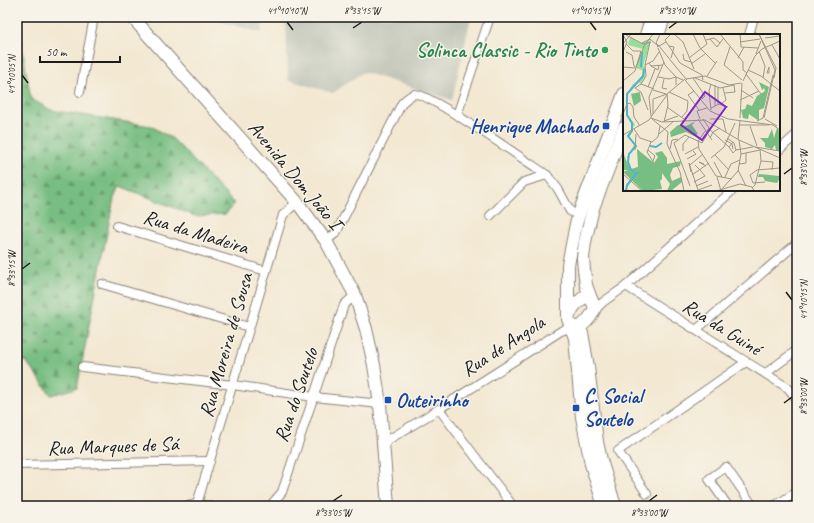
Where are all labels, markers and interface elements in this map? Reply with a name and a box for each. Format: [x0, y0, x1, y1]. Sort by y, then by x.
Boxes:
text: 41°10'10"N [267, 4, 309, 17]
text: 8°33'15"W [344, 4, 382, 17]
text: 41°10'15"N [570, 4, 612, 17]
text: 8°33'10"W [659, 4, 697, 17]
inset map [623, 34, 780, 191]
scale bar [40, 38, 120, 64]
place label: Solinca Classic - Rio Tinto [416, 38, 599, 63]
text: 50 m [46, 44, 68, 60]
marker: Solinca Classic - Rio Tinto [600, 45, 610, 55]
text: 41°10'05"N [5, 53, 18, 95]
place label: Henrique Machado [470, 114, 600, 139]
street label: Avenida Dom João I [243, 116, 351, 238]
marker: Henrique Machado [601, 121, 611, 131]
text: 8°33'05"W [797, 148, 810, 186]
street label: Rua da Madeira [140, 204, 253, 260]
text: 8°33'15"W [5, 249, 18, 287]
street label: Rua Moreira de Sousa [194, 269, 259, 420]
text: 41°10'15"N [797, 278, 810, 320]
street label: Rua da Guiné [678, 293, 769, 363]
street label: Rua de Angola [457, 309, 551, 382]
street label: Rua do Soutelo [268, 344, 324, 445]
text: 8°33'00"W [797, 377, 810, 415]
place label: C. Social Soutelo [584, 384, 646, 432]
place label: Outeirinho [396, 388, 469, 413]
marker: Outeirinho [383, 395, 393, 405]
marker: C. Social Soutelo [571, 403, 581, 413]
street label: Rua Marques de Sá [47, 431, 181, 461]
text: 8°33'05"W [315, 506, 353, 519]
text: 8°33'00"W [631, 506, 669, 519]

